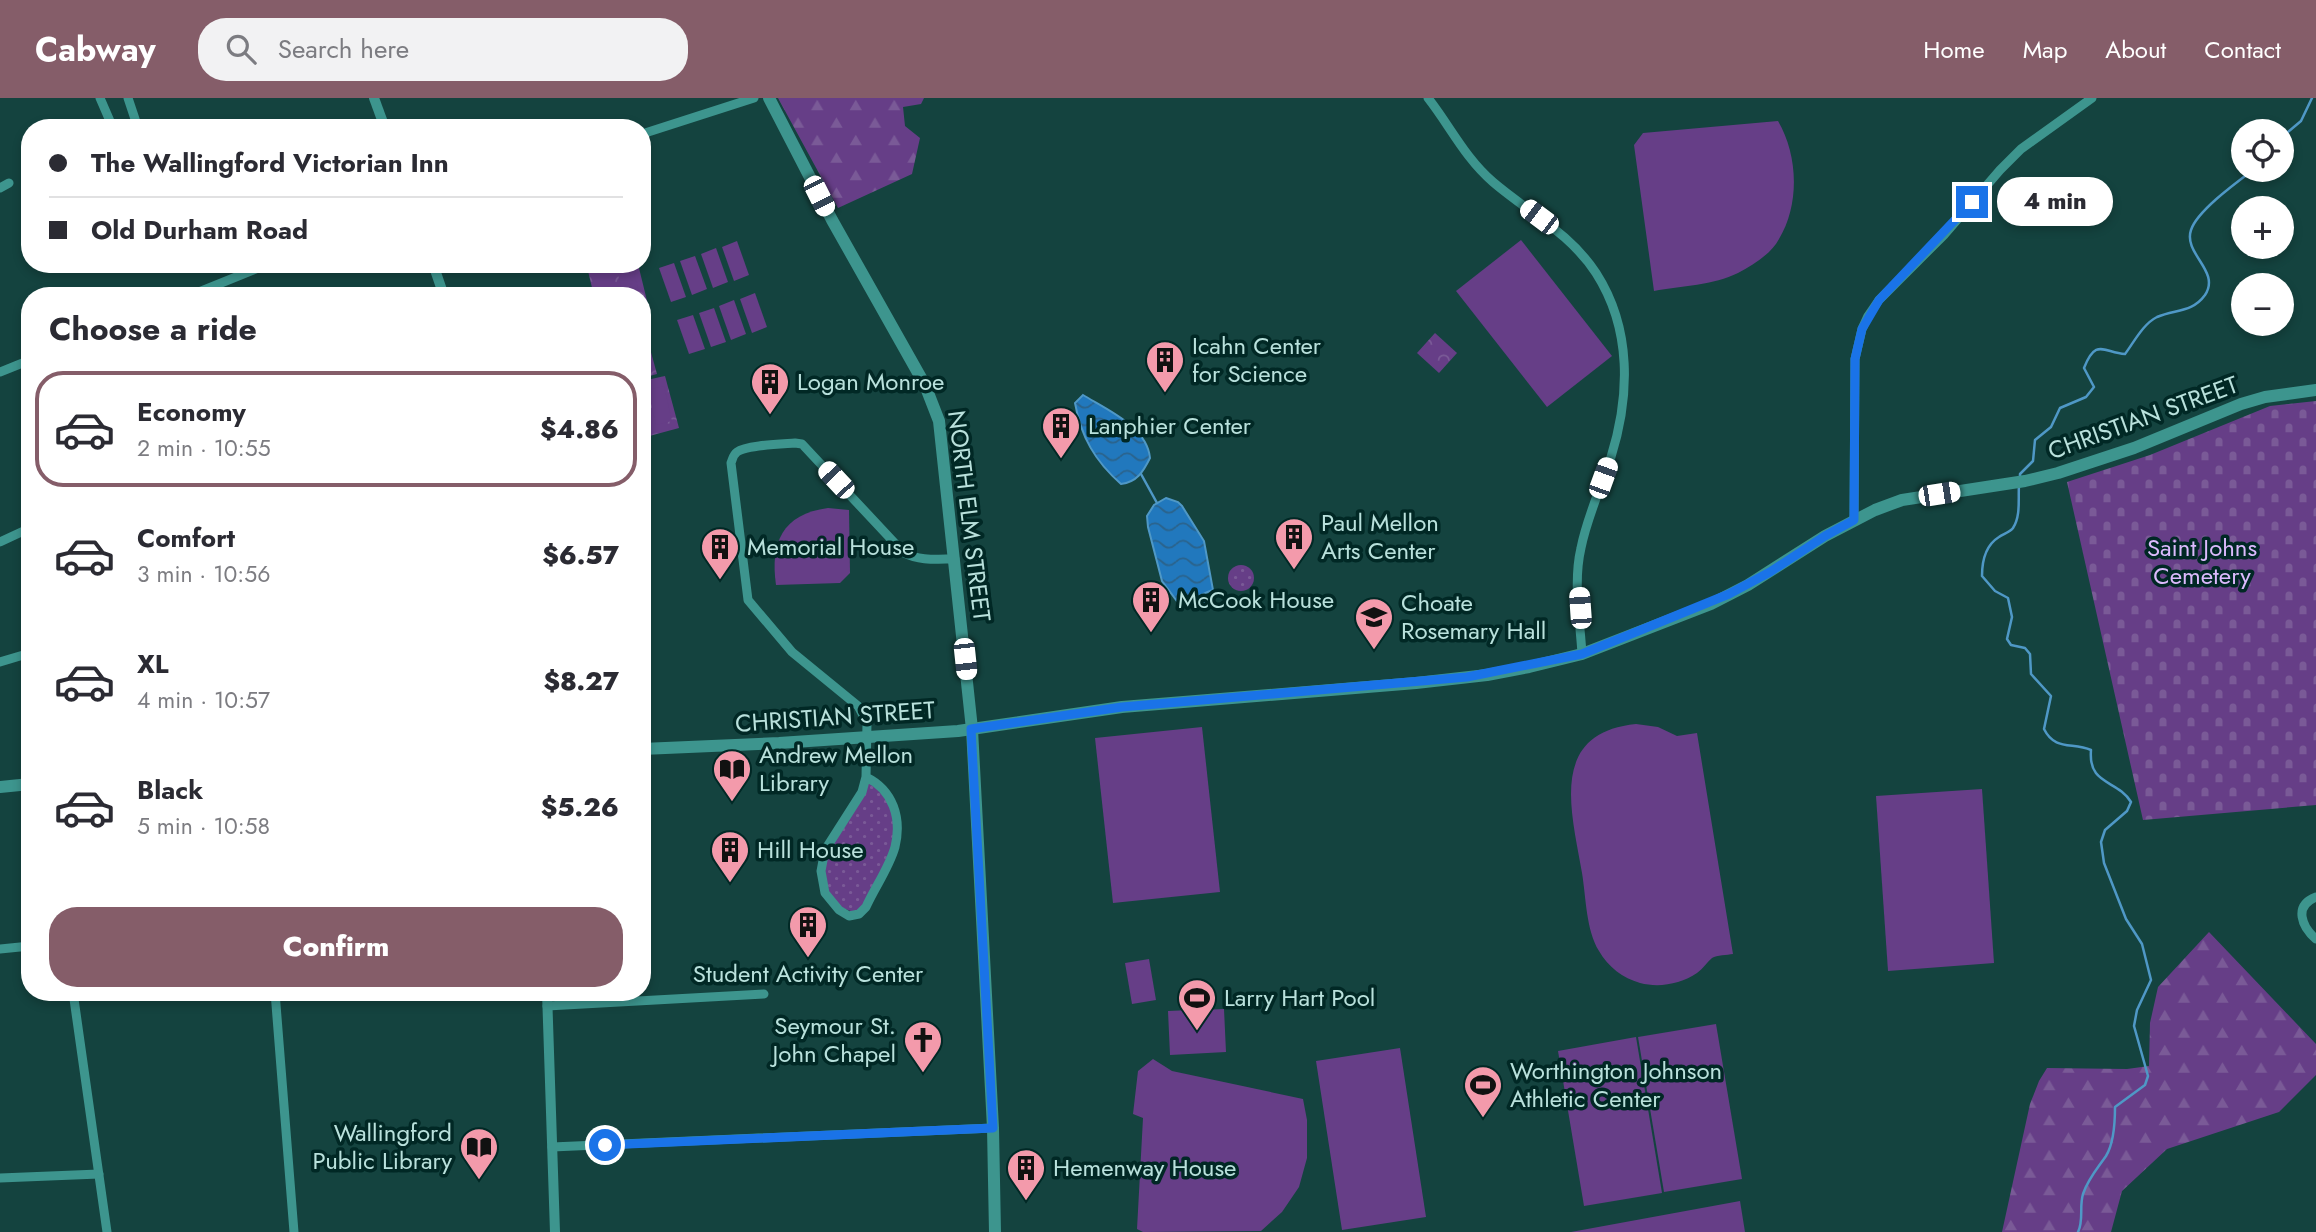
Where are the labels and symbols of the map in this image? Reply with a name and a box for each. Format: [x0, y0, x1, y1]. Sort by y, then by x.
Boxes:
car [801, 173, 838, 219]
callout: 4 min [1996, 178, 2112, 226]
route end [1956, 186, 1988, 218]
car [1516, 196, 1563, 238]
place label: Icahn Center for Science [1192, 328, 1322, 391]
building icon: Icahn Center for Science [1144, 339, 1186, 394]
building icon: Logan Monroe [749, 361, 791, 416]
place label: Logan Monroe [797, 364, 944, 399]
street label: CHRISTIAN STREET [2043, 367, 2243, 468]
building icon: Lanphier Center [1040, 405, 1082, 460]
street label: NORTH ELM STREET [939, 408, 1000, 624]
place label: Lanphier Center [1088, 408, 1252, 443]
car [1586, 455, 1621, 501]
car [814, 457, 859, 503]
car [1917, 480, 1962, 508]
place label: Paul Mellon Arts Center [1321, 505, 1439, 568]
building icon: Paul Mellon Arts Center [1273, 516, 1315, 571]
building icon: Memorial House [699, 526, 741, 581]
place label: Memorial House [747, 529, 914, 564]
park label: Saint Johns Cemetery [2147, 530, 2257, 593]
building icon: McCook House [1130, 579, 1172, 634]
place label: McCook House [1178, 582, 1334, 617]
place label: Choate Rosemary Hall [1401, 585, 1546, 648]
car [1569, 586, 1592, 630]
school or university icon: Choate Rosemary Hall [1353, 596, 1395, 651]
car [953, 637, 978, 681]
street label: CHRISTIAN STREET [734, 692, 936, 741]
place label: Andrew Mellon Library [759, 737, 913, 800]
library icon: Andrew Mellon Library [711, 748, 753, 803]
building icon: Hill House [709, 829, 751, 884]
place label: Hill House [757, 832, 864, 867]
building icon: Student Activity Center [787, 904, 829, 959]
place label: Student Activity Center [693, 956, 924, 991]
sports icon: Larry Hart Pool [1176, 977, 1218, 1032]
place label: Larry Hart Pool [1224, 980, 1375, 1015]
place label: Seymour St. John Chapel [770, 1008, 896, 1071]
church icon: Seymour St. John Chapel [902, 1019, 944, 1074]
place label: Worthington Johnson Athletic Center [1510, 1053, 1722, 1116]
sports icon: Worthington Johnson Athletic Center [1462, 1064, 1504, 1119]
place label: Wallingford Public Library [313, 1115, 452, 1178]
library icon: Wallingford Public Library [458, 1126, 500, 1181]
route start [589, 1129, 621, 1161]
building icon: Hemenway House [1005, 1147, 1047, 1202]
place label: Hemenway House [1053, 1150, 1236, 1185]

